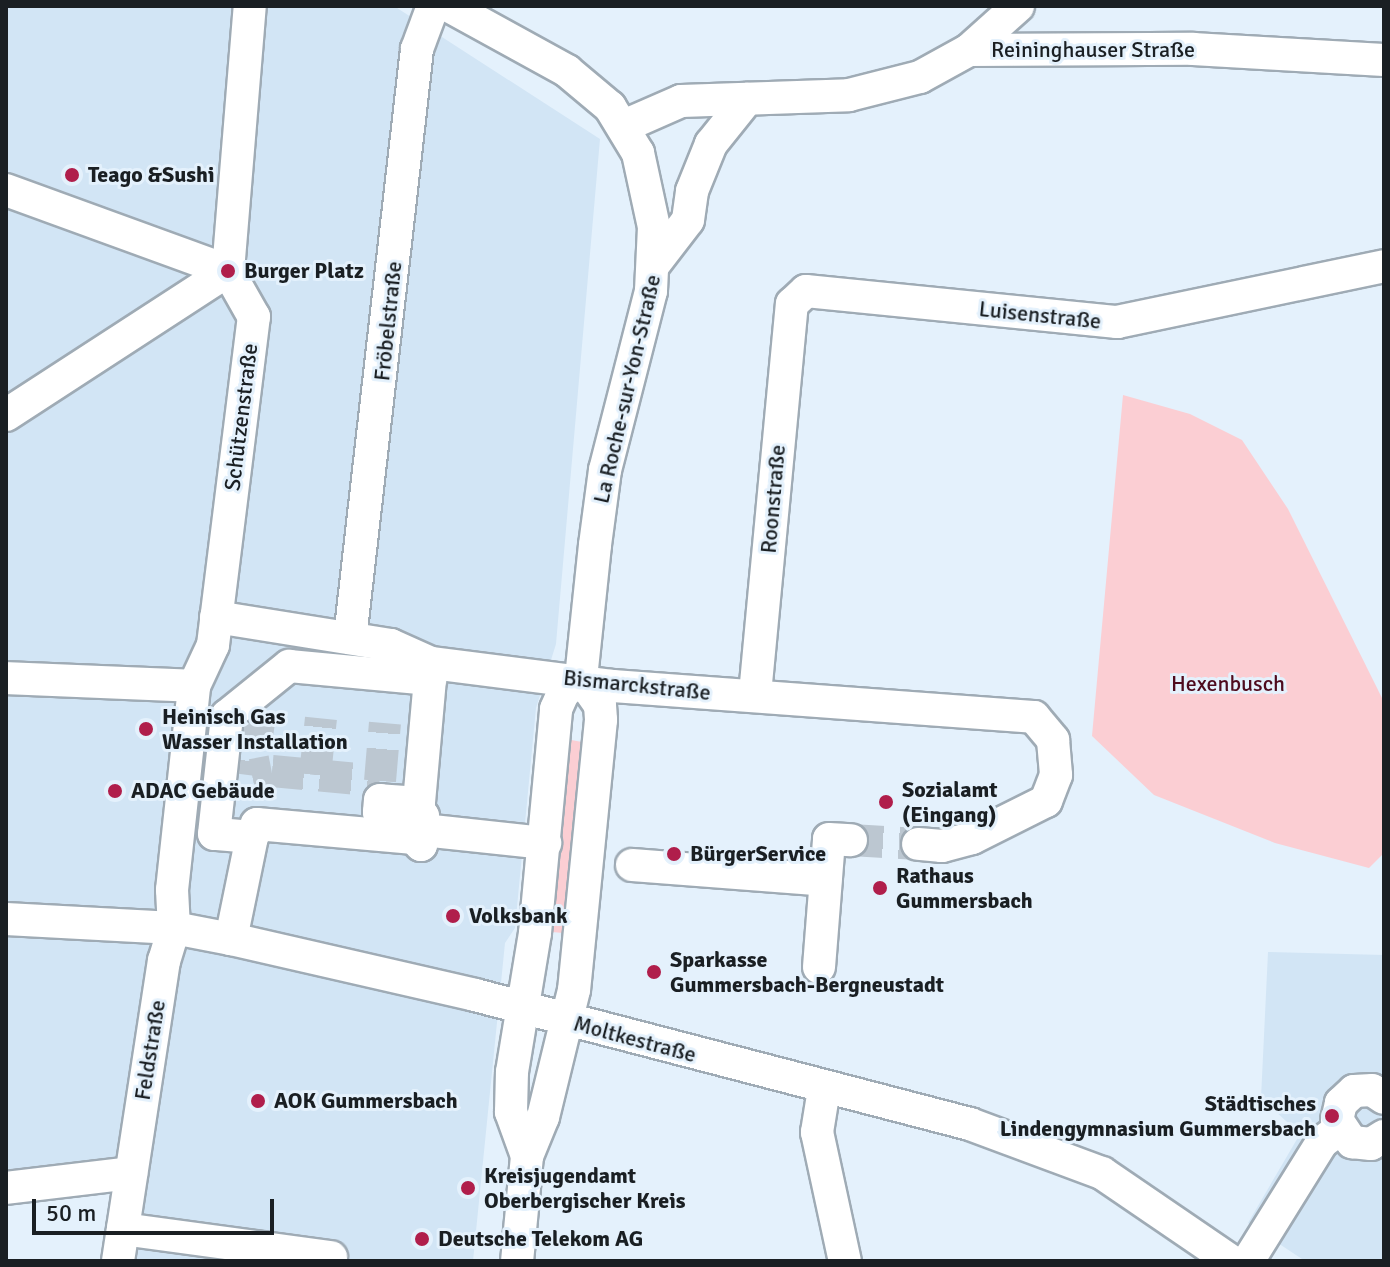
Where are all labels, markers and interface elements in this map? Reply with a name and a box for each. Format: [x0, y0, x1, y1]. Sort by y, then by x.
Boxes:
street label: Reininghauser Straße [991, 37, 1195, 63]
place label: Teago &Sushi [88, 162, 215, 188]
marker: Teago &Sushi [63, 166, 81, 184]
place label: Burger Platz [244, 258, 364, 284]
street label: Fröbelstraße [369, 260, 407, 382]
marker: Burger Platz [219, 262, 237, 280]
street label: La Roche-sur-Yon-Straße [588, 272, 666, 506]
street label: Luisenstraße [978, 295, 1102, 335]
street label: Schützenstraße [219, 342, 263, 492]
street label: Roonstraße [755, 444, 791, 554]
street label: Bismarckstraße [562, 664, 712, 706]
park label: Hexenbusch [1171, 671, 1285, 697]
place label: Heinisch Gas Wasser Installation [162, 703, 348, 754]
marker: Heinisch Gas Wasser Installation [137, 720, 155, 738]
place label: Sozialamt (Eingang) [902, 776, 998, 828]
place label: ADAC Gebäude [131, 778, 275, 804]
marker: ADAC Gebäude [106, 782, 124, 800]
marker: Sozialamt (Eingang) [877, 793, 895, 811]
place label: BürgerService [690, 841, 826, 867]
marker: BürgerService [665, 845, 683, 863]
place label: Rathaus Gummersbach [896, 862, 1033, 914]
marker: Rathaus Gummersbach [871, 879, 889, 897]
place label: Volksbank [469, 903, 568, 929]
marker: Volksbank [444, 907, 462, 925]
place label: Sparkasse Gummersbach-Bergneustadt [670, 946, 944, 998]
marker: Sparkasse Gummersbach-Bergneustadt [645, 963, 663, 981]
street label: Feldstraße [129, 998, 171, 1102]
street label: Moltkestraße [571, 1010, 699, 1068]
place label: AOK Gummersbach [274, 1088, 458, 1114]
place label: Städtisches Lindengymnasium Gummersbach [1000, 1090, 1316, 1142]
marker: AOK Gummersbach [249, 1092, 267, 1110]
marker: Städtisches Lindengymnasium Gummersbach [1323, 1107, 1341, 1125]
place label: Kreisjugendamt Oberbergischer Kreis [484, 1162, 686, 1214]
marker: Kreisjugendamt Oberbergischer Kreis [459, 1179, 477, 1197]
scale bar [36, 1183, 278, 1233]
text: 50 m [46, 1198, 96, 1228]
place label: Deutsche Telekom AG [438, 1226, 643, 1252]
marker: Deutsche Telekom AG [413, 1230, 431, 1248]

